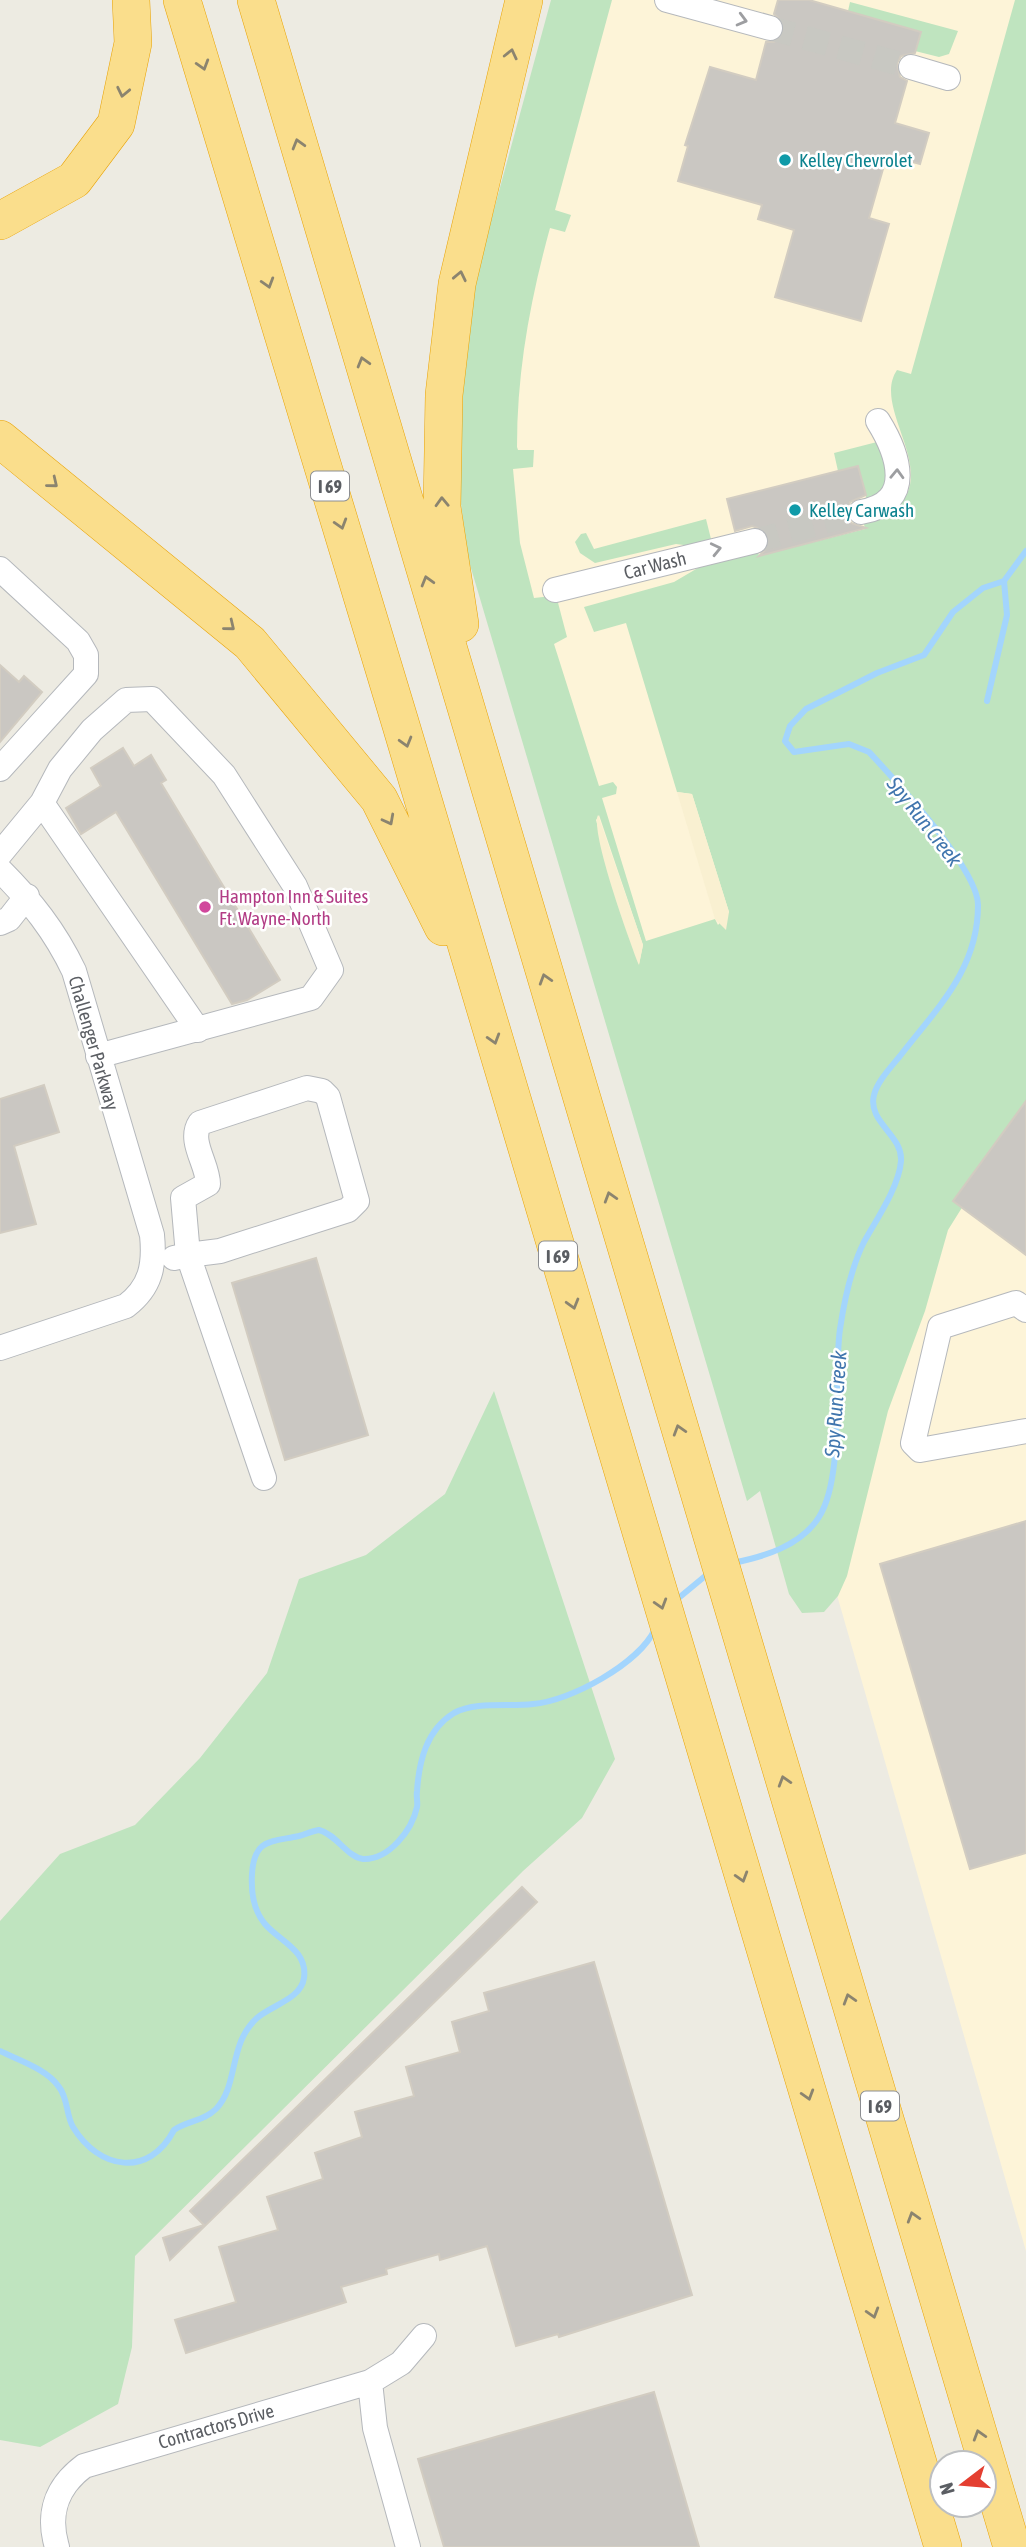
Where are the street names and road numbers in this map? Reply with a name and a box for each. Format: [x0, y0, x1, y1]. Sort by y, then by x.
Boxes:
road number: I 69 [311, 472, 349, 500]
street label: Car Wash [622, 547, 688, 583]
street label: Challenger Parkway [64, 973, 124, 1113]
road number: I 69 [539, 1241, 577, 1270]
road number: I 69 [861, 2092, 899, 2120]
street label: Contractors Drive [156, 2399, 276, 2453]

